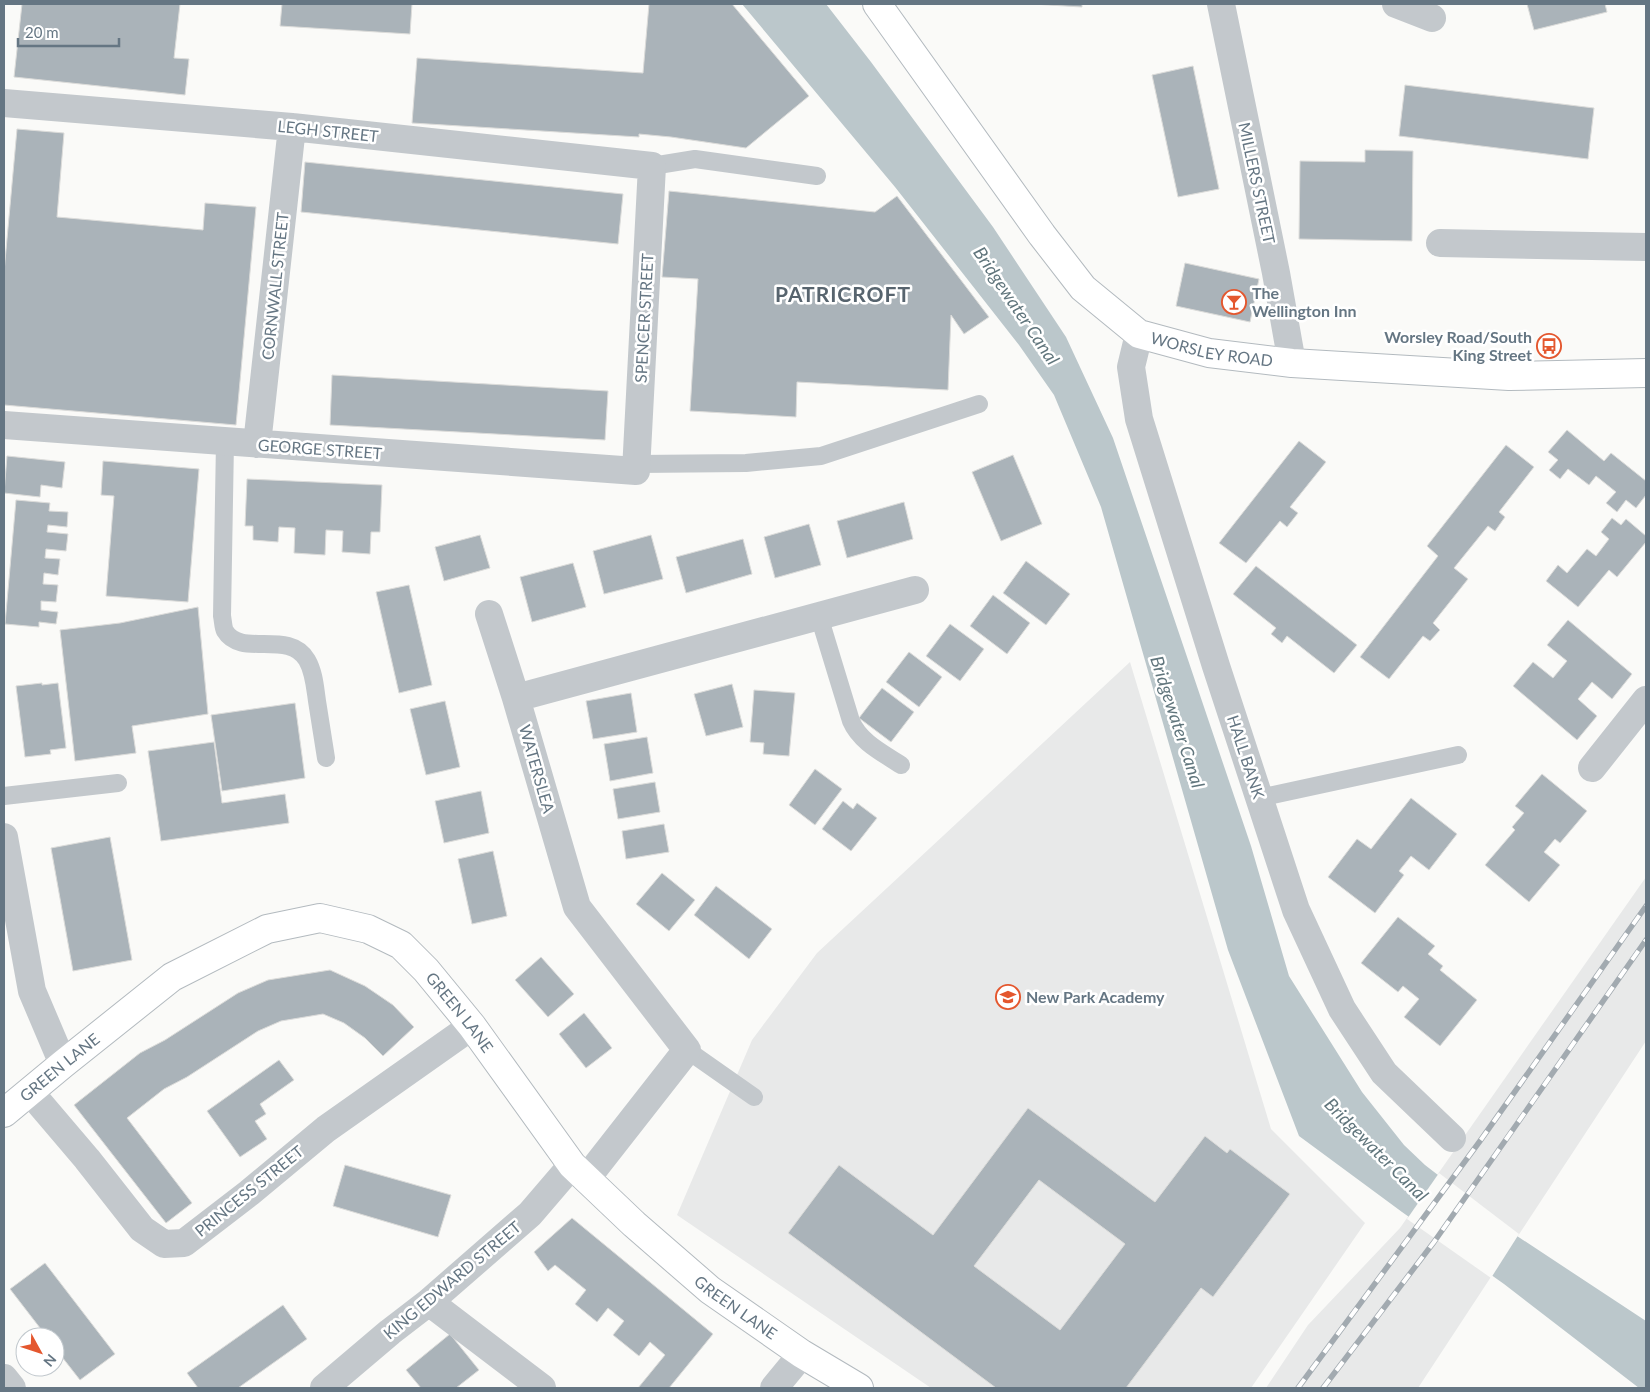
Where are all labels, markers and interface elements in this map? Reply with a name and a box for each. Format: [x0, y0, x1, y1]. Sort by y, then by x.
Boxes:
scale bar [18, 15, 119, 47]
text: 20 m [25, 23, 59, 41]
street label: LEGH STREET [277, 116, 380, 145]
street label: MILLERS STREET [1235, 120, 1280, 246]
street label: CORNWALL STREET [257, 211, 292, 361]
water label: Bridgewater Canal [969, 242, 1064, 369]
street label: SPENCER STREET [631, 252, 656, 383]
district label: PATRICROFT [775, 281, 911, 306]
place label: The Wellington Inn [1252, 283, 1357, 320]
bar icon: The Wellington Inn [1221, 289, 1247, 315]
place label: Worsley Road/South King Street [1384, 327, 1532, 364]
street label: WORSLEY ROAD [1149, 328, 1274, 370]
bus stop icon: Worsley Road/South King Street [1536, 333, 1562, 359]
street label: GEORGE STREET [257, 435, 383, 462]
water label: Bridgewater Canal [1146, 653, 1210, 790]
street label: HALL BANK [1224, 713, 1269, 801]
street label: WATERSLEA [516, 722, 559, 816]
street label: GREEN LANE [423, 968, 498, 1056]
school or university icon: New Park Academy [995, 984, 1021, 1010]
place label: New Park Academy [1026, 987, 1165, 1006]
street label: GREEN LANE [16, 1029, 103, 1105]
water label: Bridgewater Canal [1320, 1093, 1433, 1206]
street label: PRINCESS STREET [191, 1141, 307, 1240]
street label: KING EDWARD STREET [379, 1216, 525, 1343]
street label: GREEN LANE [691, 1271, 781, 1343]
north arrow [15, 1327, 65, 1377]
text: N [40, 1351, 60, 1370]

